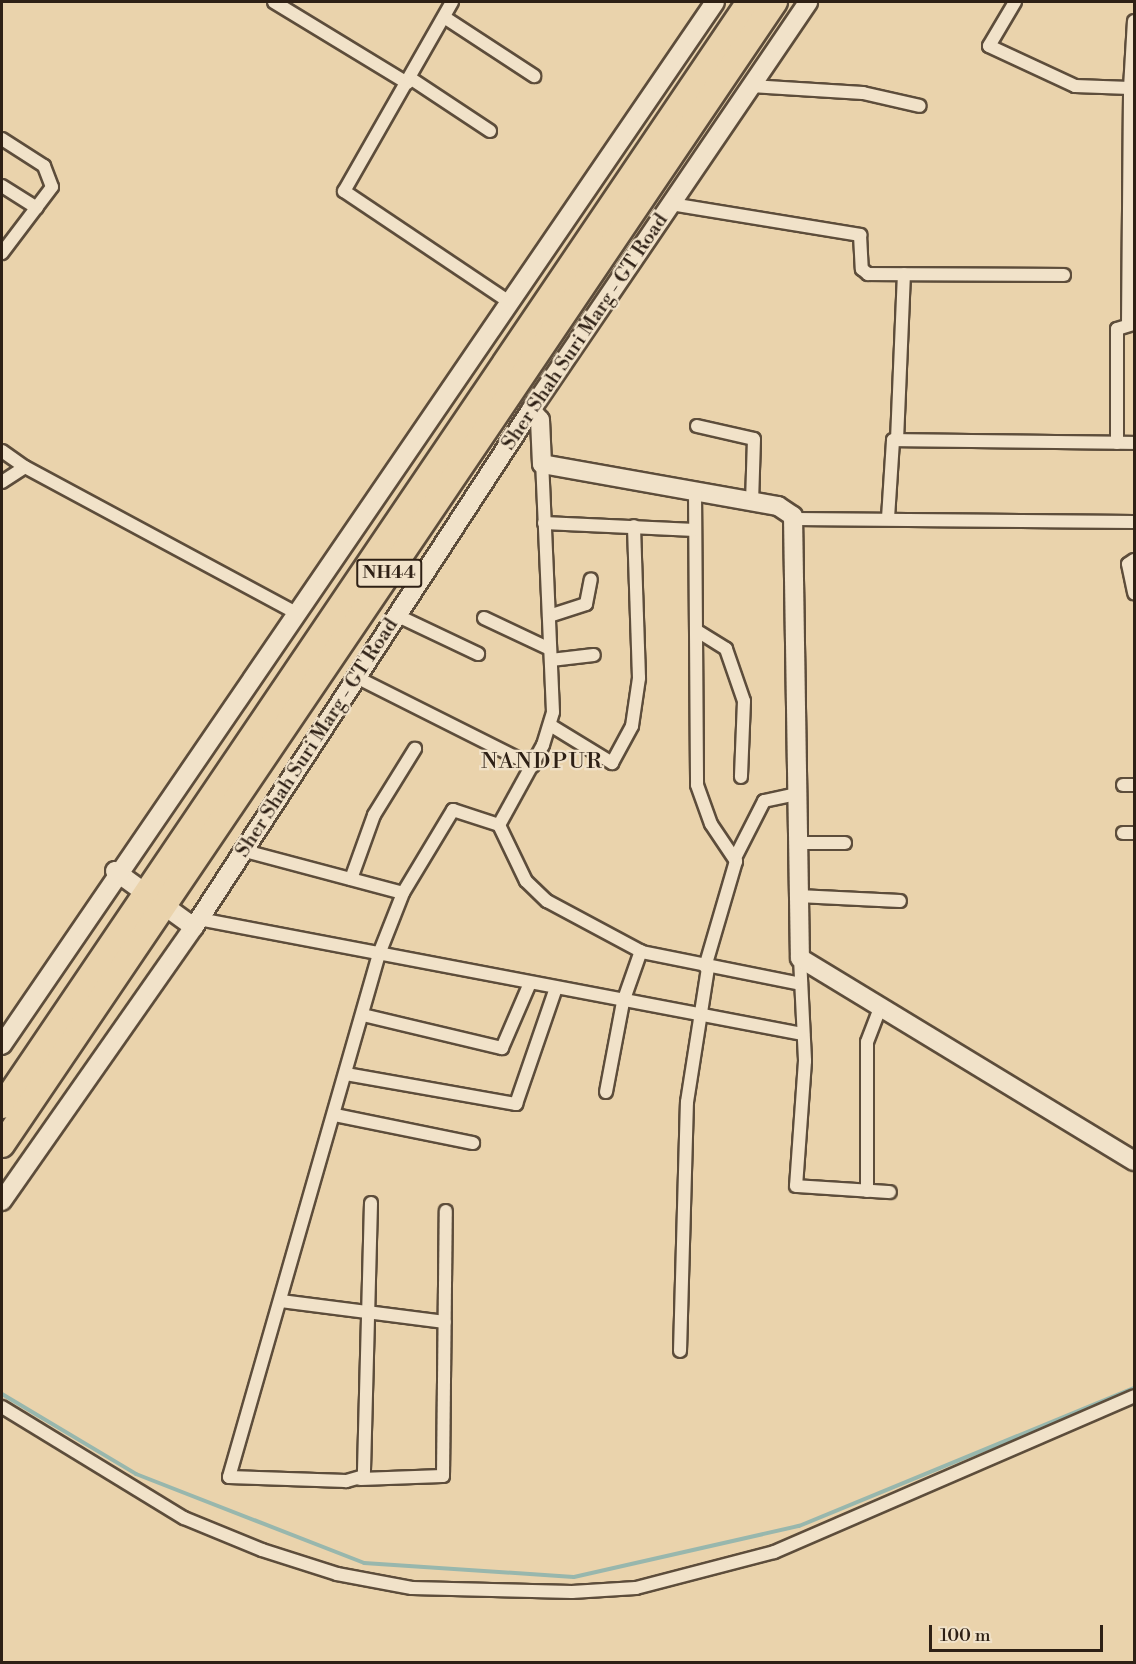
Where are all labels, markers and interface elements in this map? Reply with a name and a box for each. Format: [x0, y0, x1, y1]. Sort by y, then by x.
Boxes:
street label: Sher Shah Suri Marg - GT Road [497, 209, 673, 455]
road number: NH44 [356, 558, 422, 588]
street label: Sher Shah Suri Marg - GT Road [231, 614, 403, 862]
district label: NANDPUR [481, 749, 603, 775]
scale bar [932, 1613, 1106, 1651]
text: 100 m [940, 1624, 991, 1647]

